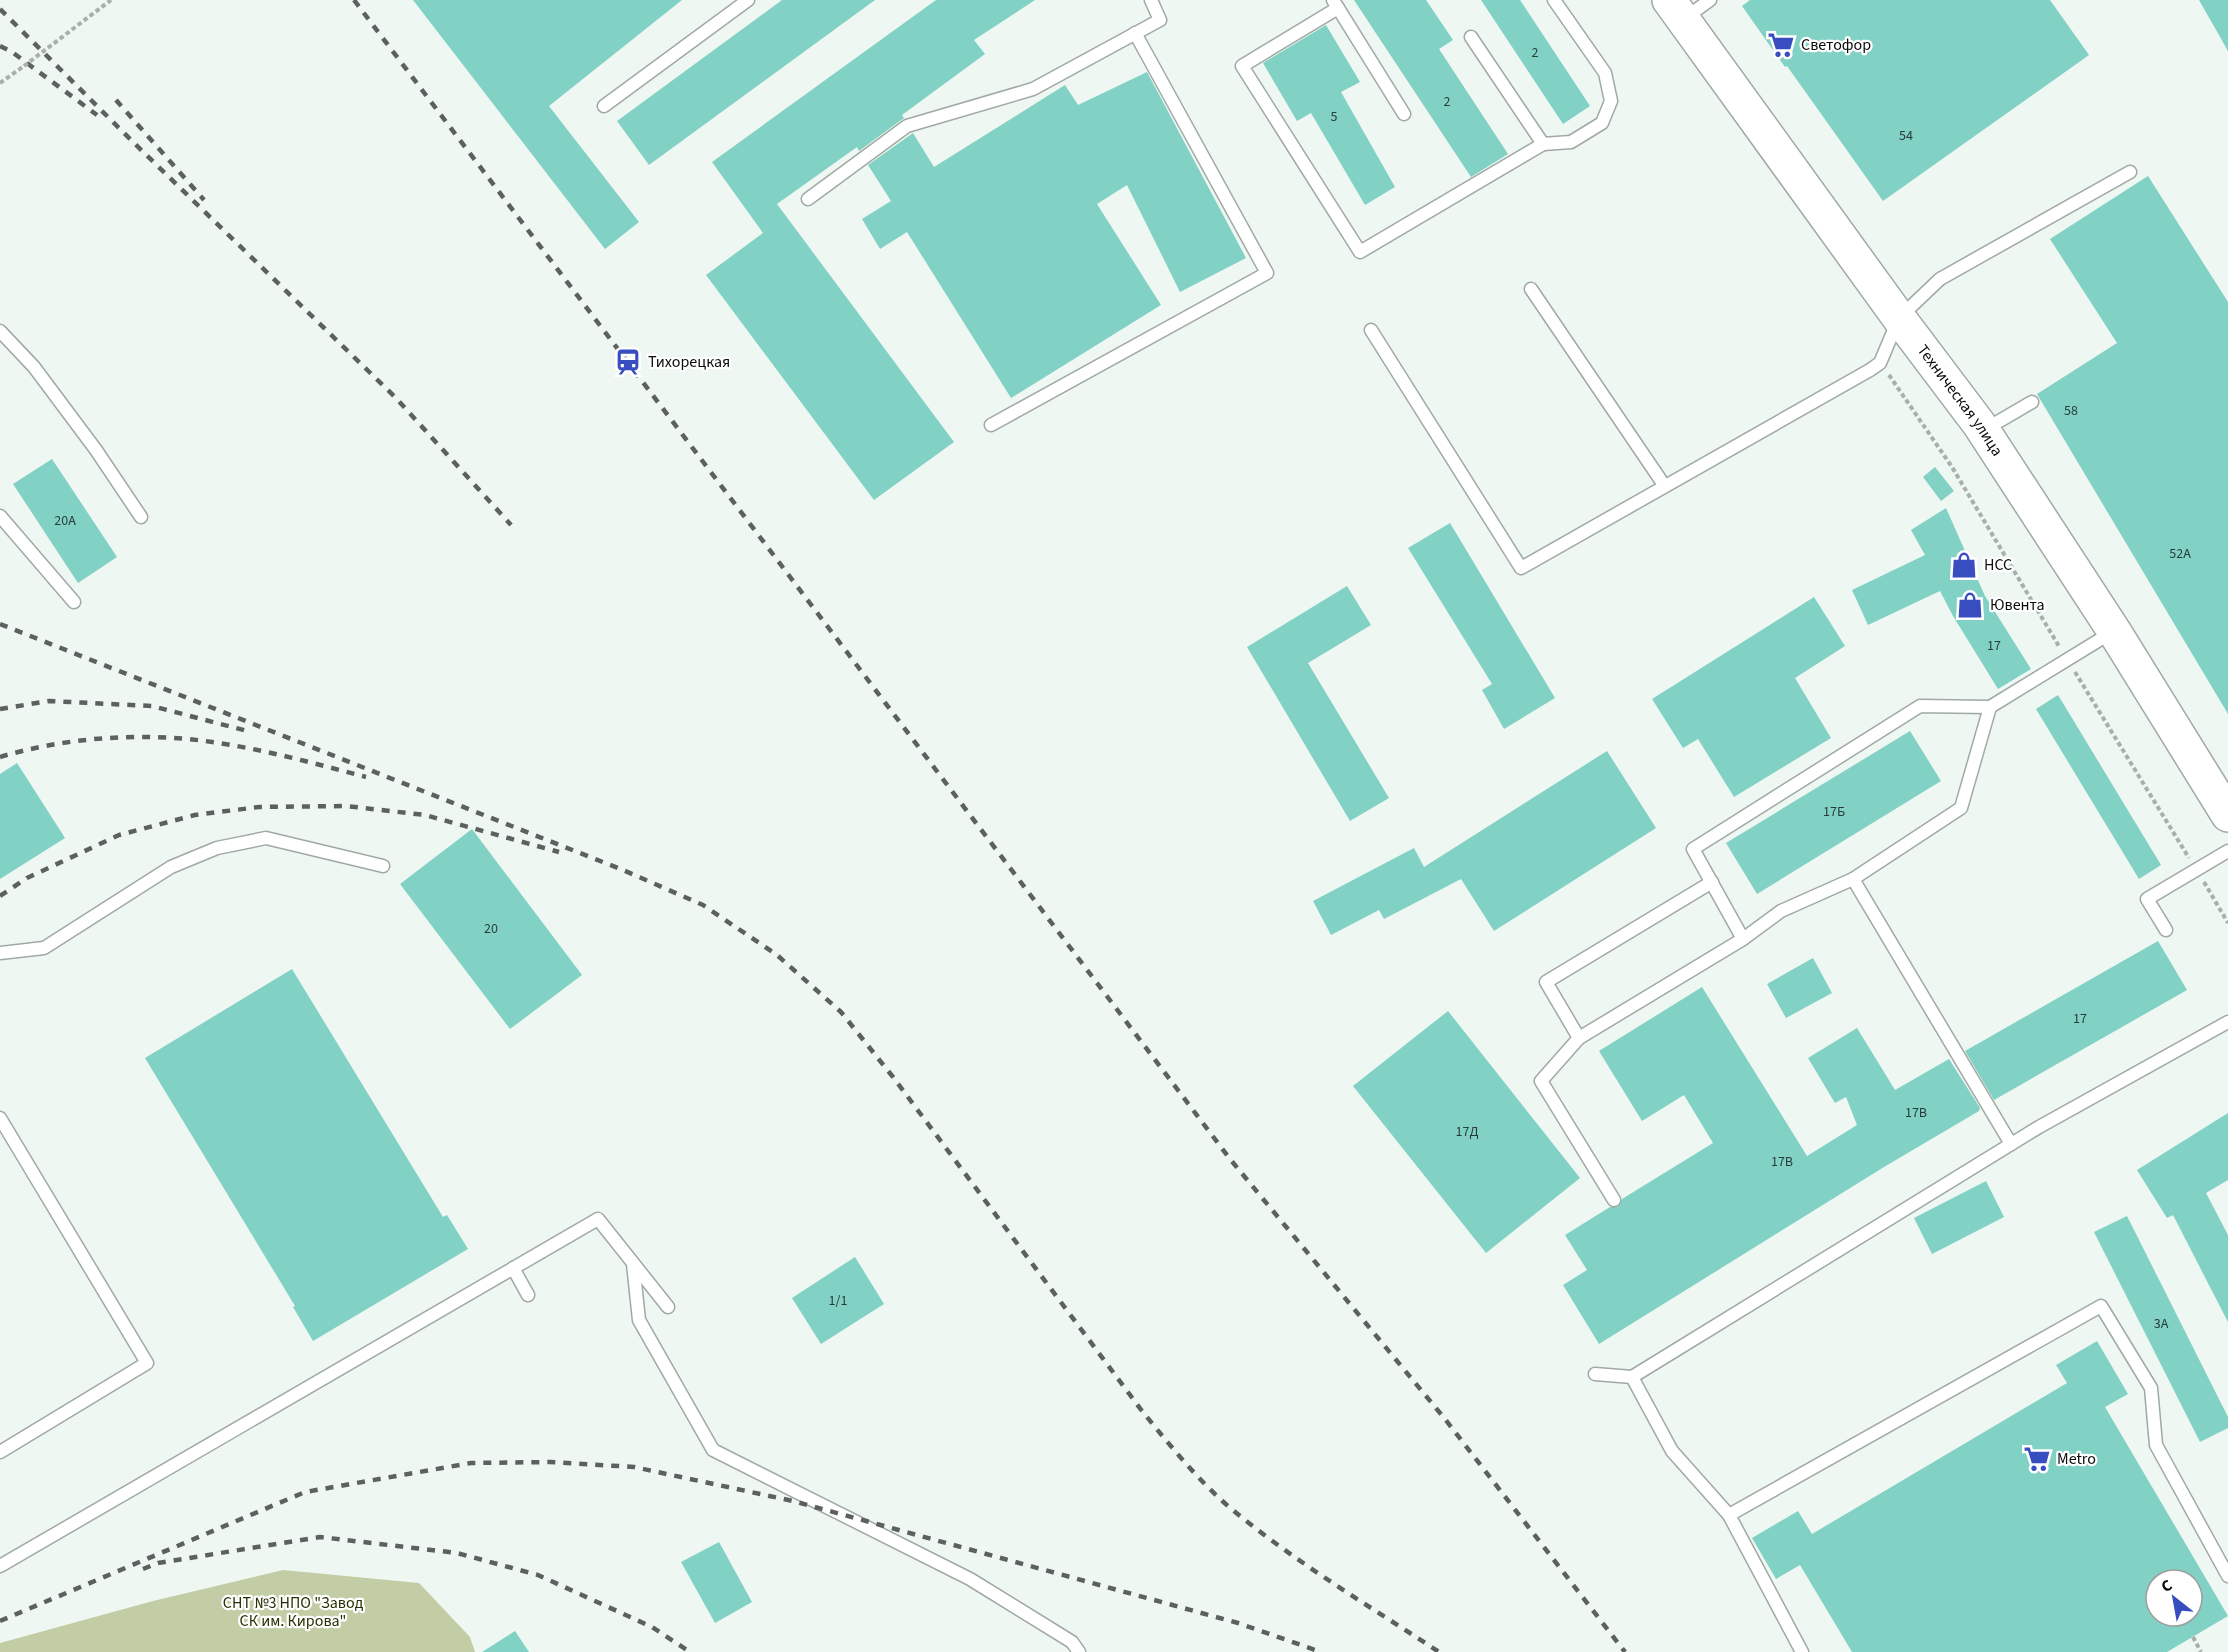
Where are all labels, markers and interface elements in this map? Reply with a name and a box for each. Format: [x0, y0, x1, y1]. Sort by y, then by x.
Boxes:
supermarket icon: Светофор [1766, 30, 1796, 60]
place label: Светофор [1801, 34, 1871, 56]
house number: 2 [1532, 43, 1539, 63]
house number: 2 [1444, 92, 1451, 112]
house number: 5 [1331, 107, 1338, 127]
house number: 54 [1899, 126, 1913, 146]
street label: Техническая улица [1912, 340, 2008, 460]
station icon: Тихорецкая [613, 347, 643, 377]
place label: Тихорецкая [648, 351, 730, 373]
house number: 58 [2064, 401, 2078, 421]
house number: 20А [54, 511, 76, 531]
house number: 52А [2169, 544, 2191, 564]
shop icon: НСС [1949, 550, 1979, 580]
place label: НСС [1984, 554, 2012, 576]
shop icon: Ювента [1955, 590, 1985, 620]
place label: Ювента [1990, 594, 2045, 616]
house number: 17 [1987, 636, 2001, 656]
house number: 17Б [1823, 802, 1845, 822]
house number: 20 [484, 919, 498, 939]
house number: 17 [2073, 1009, 2087, 1029]
house number: 17В [1905, 1103, 1927, 1123]
house number: 17Д [1456, 1122, 1478, 1142]
house number: 17В [1771, 1152, 1793, 1172]
house number: 1/1 [829, 1291, 847, 1311]
house number: 3А [2154, 1314, 2169, 1334]
supermarket icon: Metro [2022, 1444, 2052, 1474]
place label: Metro [2057, 1448, 2096, 1470]
north arrow [2144, 1568, 2204, 1628]
text: С [2157, 1574, 2176, 1598]
park label: СНТ №3 НПО "Завод СК им. Кирова" [223, 1592, 364, 1632]

